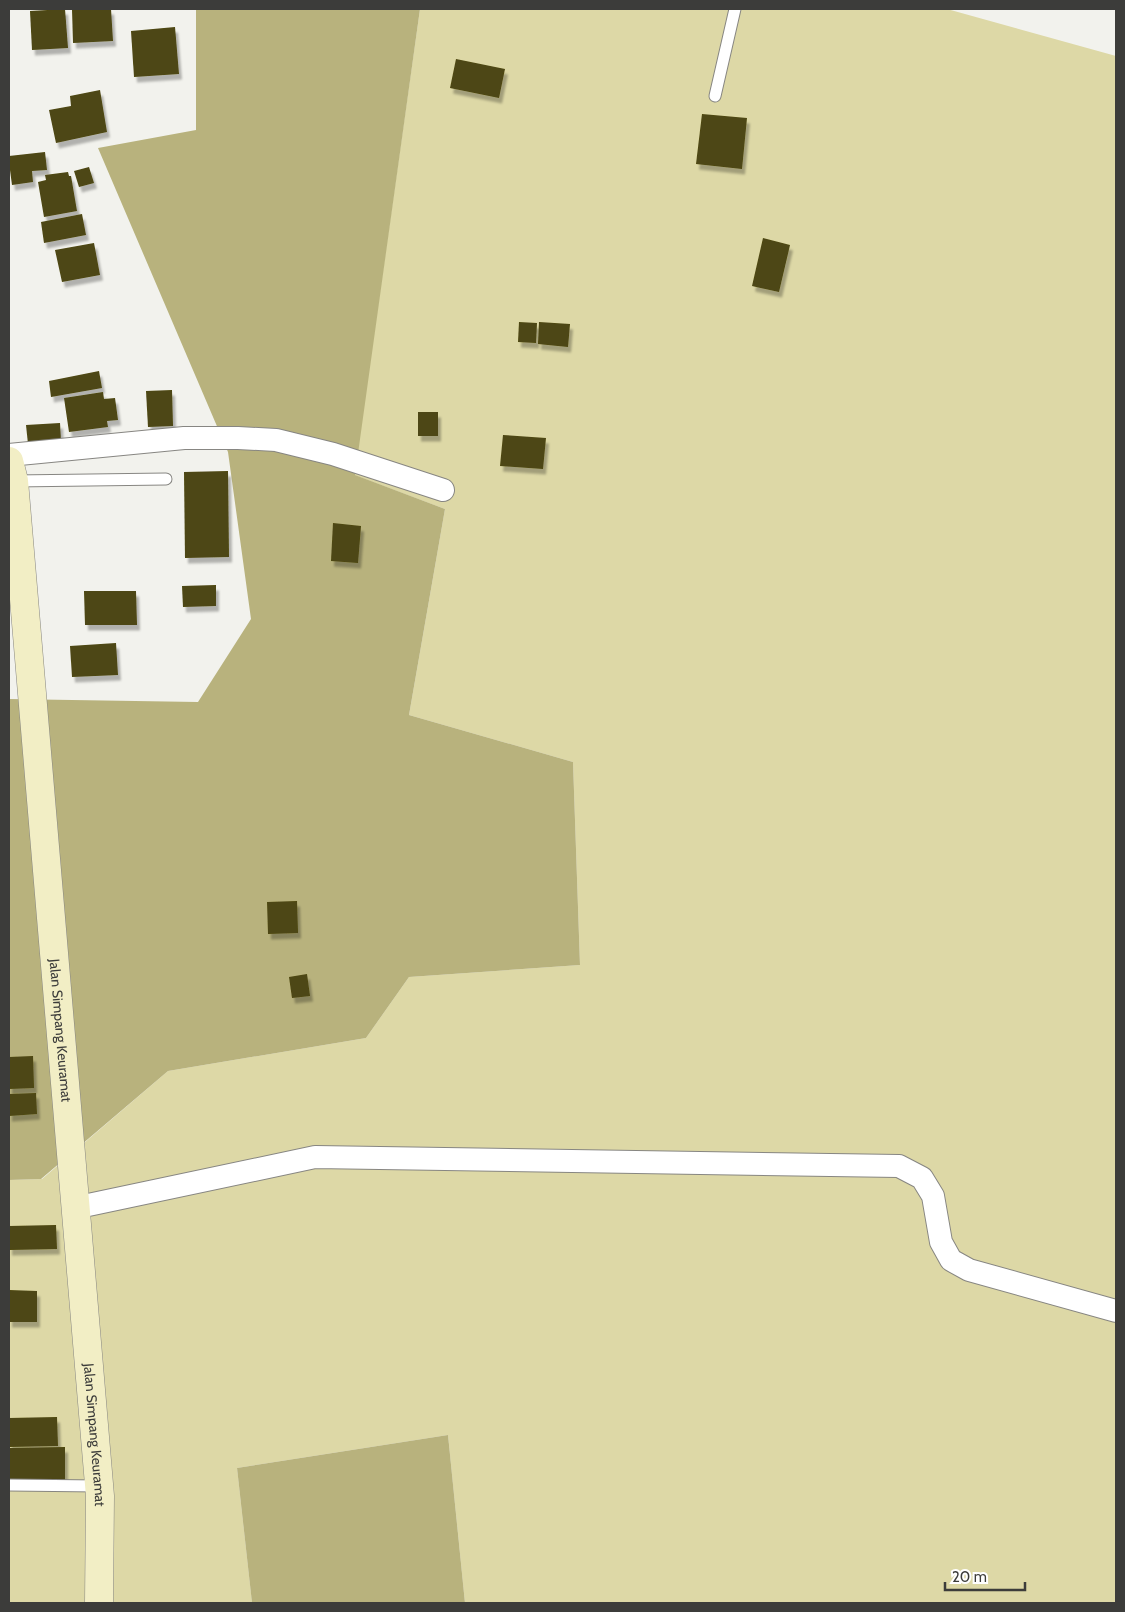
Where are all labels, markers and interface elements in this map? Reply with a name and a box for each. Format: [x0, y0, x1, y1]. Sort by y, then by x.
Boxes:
street label: Jalan Simpang Keuramat [45, 957, 76, 1103]
street label: Jalan Simpang Keuramat [80, 1362, 109, 1507]
scale bar [945, 1560, 1025, 1592]
text: 20 m [952, 1568, 987, 1586]

